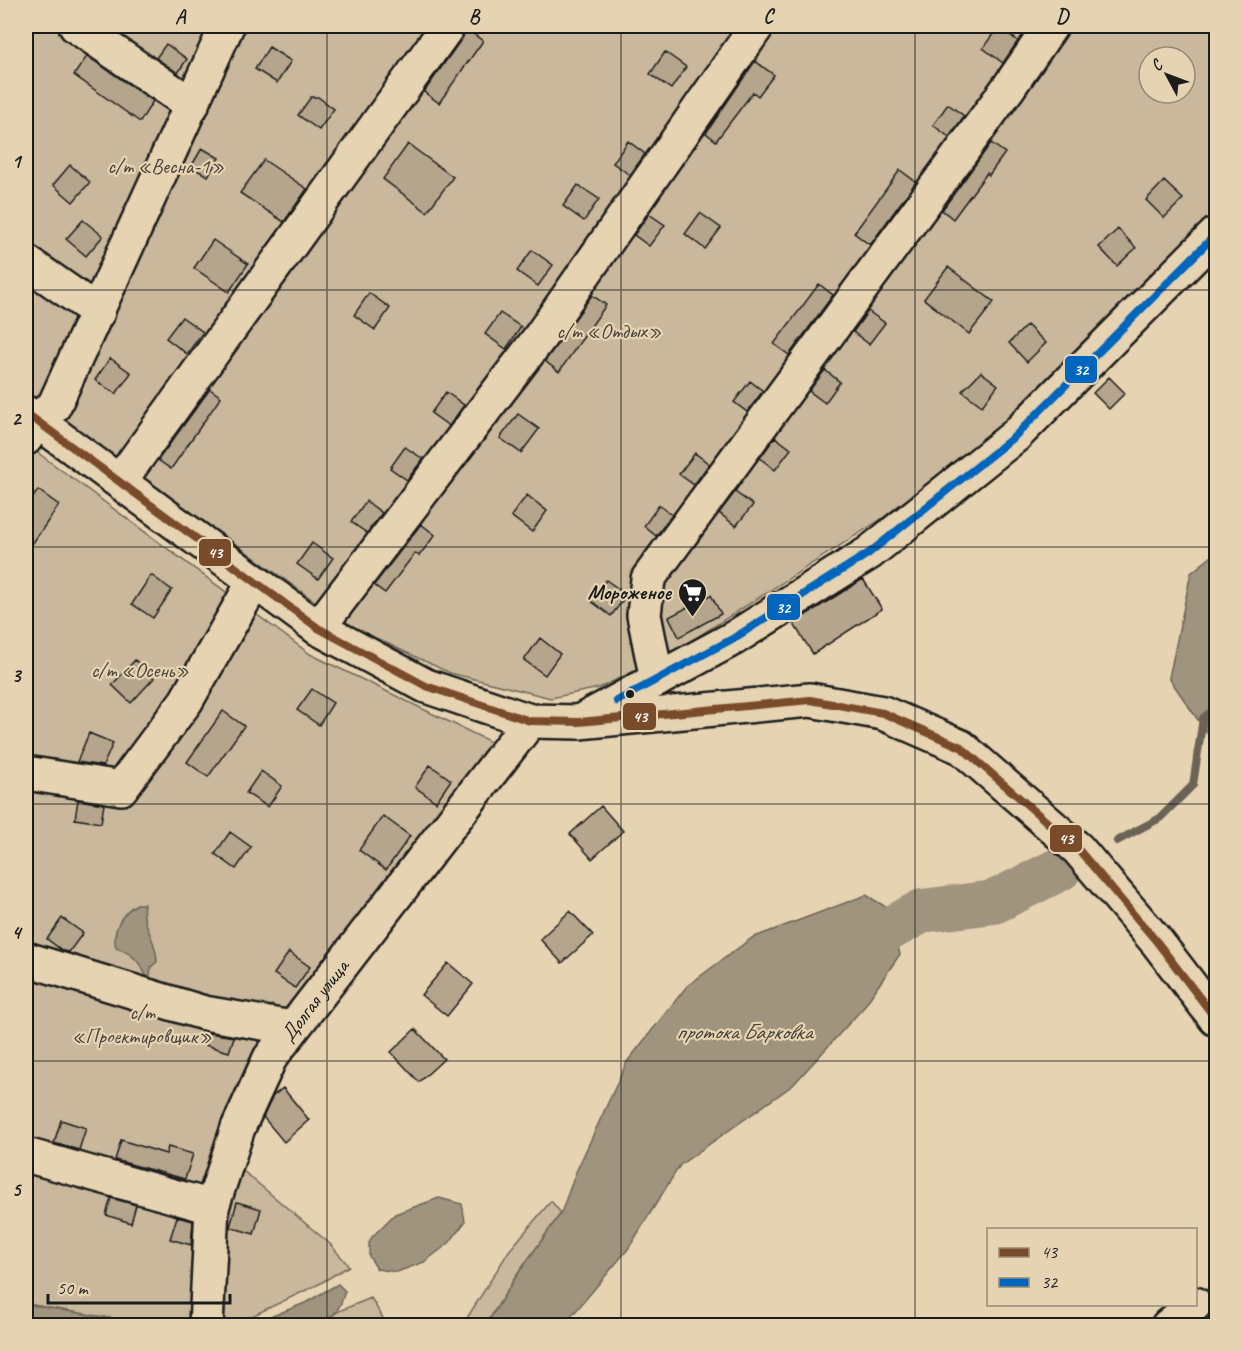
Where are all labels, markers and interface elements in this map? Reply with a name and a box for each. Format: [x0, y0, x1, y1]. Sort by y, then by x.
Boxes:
text: A [175, 4, 187, 29]
text: B [469, 4, 481, 29]
text: C [763, 4, 775, 29]
text: D [1056, 4, 1070, 29]
north arrow [1137, 45, 1197, 105]
text: С [1146, 55, 1168, 75]
text: 1 [12, 149, 23, 174]
park label: с/т «Весна-1» [108, 153, 225, 179]
park label: с/т «Отдых» [556, 318, 662, 344]
line badge: 32 [1064, 355, 1098, 384]
text: 32 [1074, 360, 1090, 380]
text: 2 [12, 406, 23, 431]
line badge: 43 [198, 538, 232, 567]
text: 43 [208, 543, 224, 563]
supermarket icon: Мороженое [676, 576, 708, 618]
place label: Мороженое [587, 579, 672, 605]
line badge: 32 [766, 593, 801, 621]
text: 32 [776, 598, 792, 618]
park label: с/т «Осень» [91, 657, 189, 683]
text: 3 [12, 663, 23, 688]
unlabelled marker [624, 688, 636, 700]
line badge: 43 [622, 702, 657, 731]
text: 43 [633, 707, 649, 727]
line badge: 43 [1049, 824, 1083, 853]
text: 43 [1059, 829, 1075, 849]
text: 4 [12, 920, 24, 945]
street label: Долгая улица [275, 952, 356, 1047]
park label: с/т «Проектировщик» [72, 999, 212, 1049]
water label: протока Барковка [676, 1018, 815, 1046]
text: 5 [12, 1177, 23, 1202]
legend [987, 1228, 1197, 1306]
text: 43 [1041, 1241, 1059, 1263]
scale bar [48, 1267, 230, 1305]
text: 32 [1041, 1271, 1059, 1293]
text: 50 m [57, 1277, 90, 1299]

